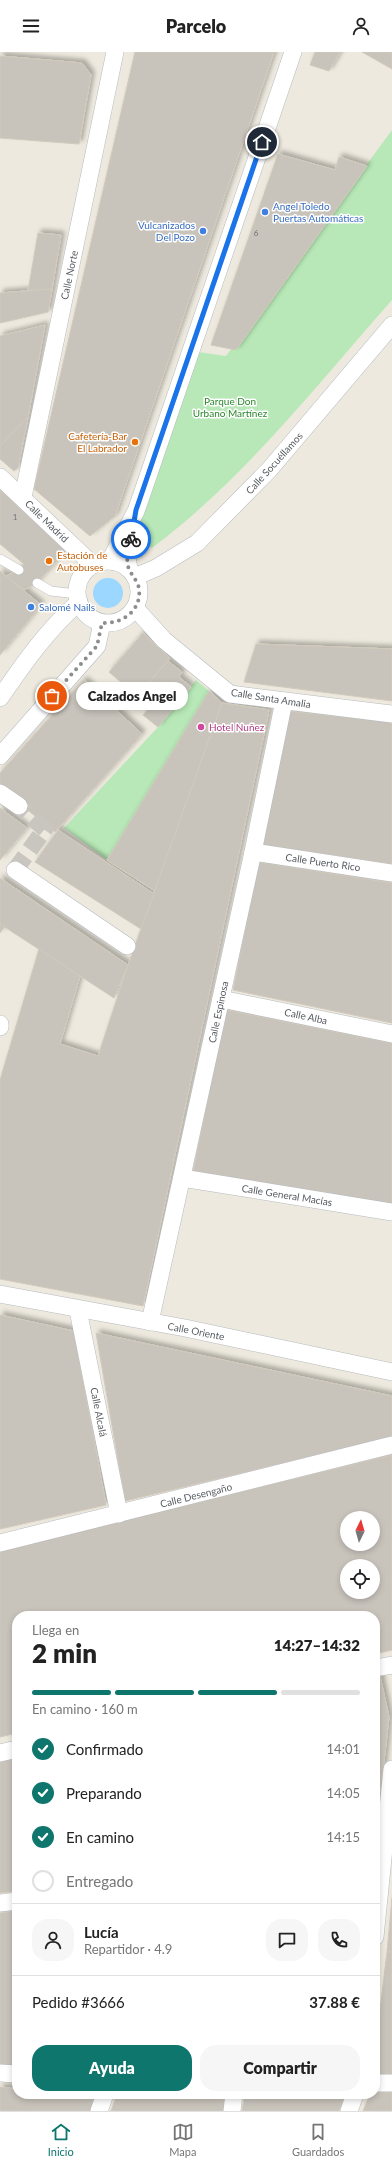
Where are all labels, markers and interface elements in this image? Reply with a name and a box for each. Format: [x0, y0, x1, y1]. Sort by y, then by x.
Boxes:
icon: menu [20, 15, 42, 37]
text: Parcelo [166, 15, 226, 37]
icon: person [350, 15, 372, 37]
pin [245, 125, 279, 159]
icon: home [251, 131, 273, 153]
place label: Angel Toledo Puertas Automáticas [273, 200, 363, 224]
marker: Angel Toledo Puertas Automáticas [260, 207, 270, 217]
place label: Vulcanizados Del Pozo [138, 219, 195, 243]
marker: Vulcanizados Del Pozo [198, 226, 208, 236]
house number: 6 [254, 228, 259, 238]
street label: Calle Norte [58, 249, 80, 301]
park label: Parque Don Urbano Martínez [193, 395, 268, 419]
place label: Cafetería-Bar El Labrador [68, 430, 127, 454]
street label: Calle Socuéllamos [243, 430, 305, 496]
marker: Cafetería-Bar El Labrador [130, 437, 140, 447]
street label: Calle Madrid [23, 497, 71, 545]
house number: 1 [13, 512, 18, 522]
courier [111, 519, 151, 559]
icon: bike [120, 528, 142, 550]
place label: Estación de Autobuses [57, 549, 107, 573]
marker: Estación de Autobuses [44, 556, 54, 566]
place label: Salomé Nails [39, 601, 95, 613]
marker: Salomé Nails [26, 602, 36, 612]
pin [35, 679, 69, 713]
callout: Calzados Angel [76, 682, 188, 710]
icon: bag [41, 685, 63, 707]
street label: Calle Santa Amalia [230, 686, 312, 710]
text: Calzados Angel [88, 688, 176, 704]
place label: Hotel Nuñez [209, 721, 265, 733]
marker: Hotel Nuñez [196, 722, 206, 732]
street label: Calle Puerto Rico [285, 851, 361, 873]
street label: Calle Espinosa [206, 980, 230, 1044]
street label: Calle Alba [283, 1006, 329, 1026]
street label: Calle General Macías [241, 1182, 333, 1208]
street label: Calle Oriente [166, 1320, 226, 1342]
street label: Calle Alcalá [88, 1386, 110, 1438]
street label: Calle Desengaño [159, 1480, 233, 1510]
north arrow [340, 1511, 380, 1551]
map controls [340, 1511, 380, 1599]
button: locate [340, 1559, 380, 1599]
text: Llega en [32, 1622, 79, 1638]
text: 14:27–14:32 [274, 1636, 360, 1654]
text: 2 min [32, 1637, 97, 1669]
text: En camino · 160 m [32, 1701, 138, 1717]
icon: check [32, 1738, 54, 1760]
text: Confirmado [66, 1740, 143, 1758]
text: 14:01 [327, 1741, 360, 1757]
icon: check [32, 1782, 54, 1804]
text: Preparando [66, 1784, 142, 1802]
text: 14:05 [327, 1785, 360, 1801]
icon: check [32, 1826, 54, 1848]
text: En camino [66, 1828, 134, 1846]
text: 14:15 [327, 1829, 360, 1845]
text: Entregado [66, 1872, 133, 1890]
button: person [32, 1919, 74, 1961]
button: chat [266, 1919, 308, 1961]
button: phone [318, 1919, 360, 1961]
text: Lucía [84, 1923, 119, 1941]
text: Repartidor · 4.9 [84, 1941, 172, 1957]
text: Pedido #3666 [32, 1993, 125, 2011]
text: 37.88 € [309, 1993, 360, 2011]
button: Ayuda [32, 2045, 192, 2091]
button: Compartir [200, 2045, 360, 2091]
tab: Inicio [48, 2121, 74, 2158]
tab: Mapa [169, 2121, 196, 2158]
tab: Guardados [292, 2121, 344, 2158]

